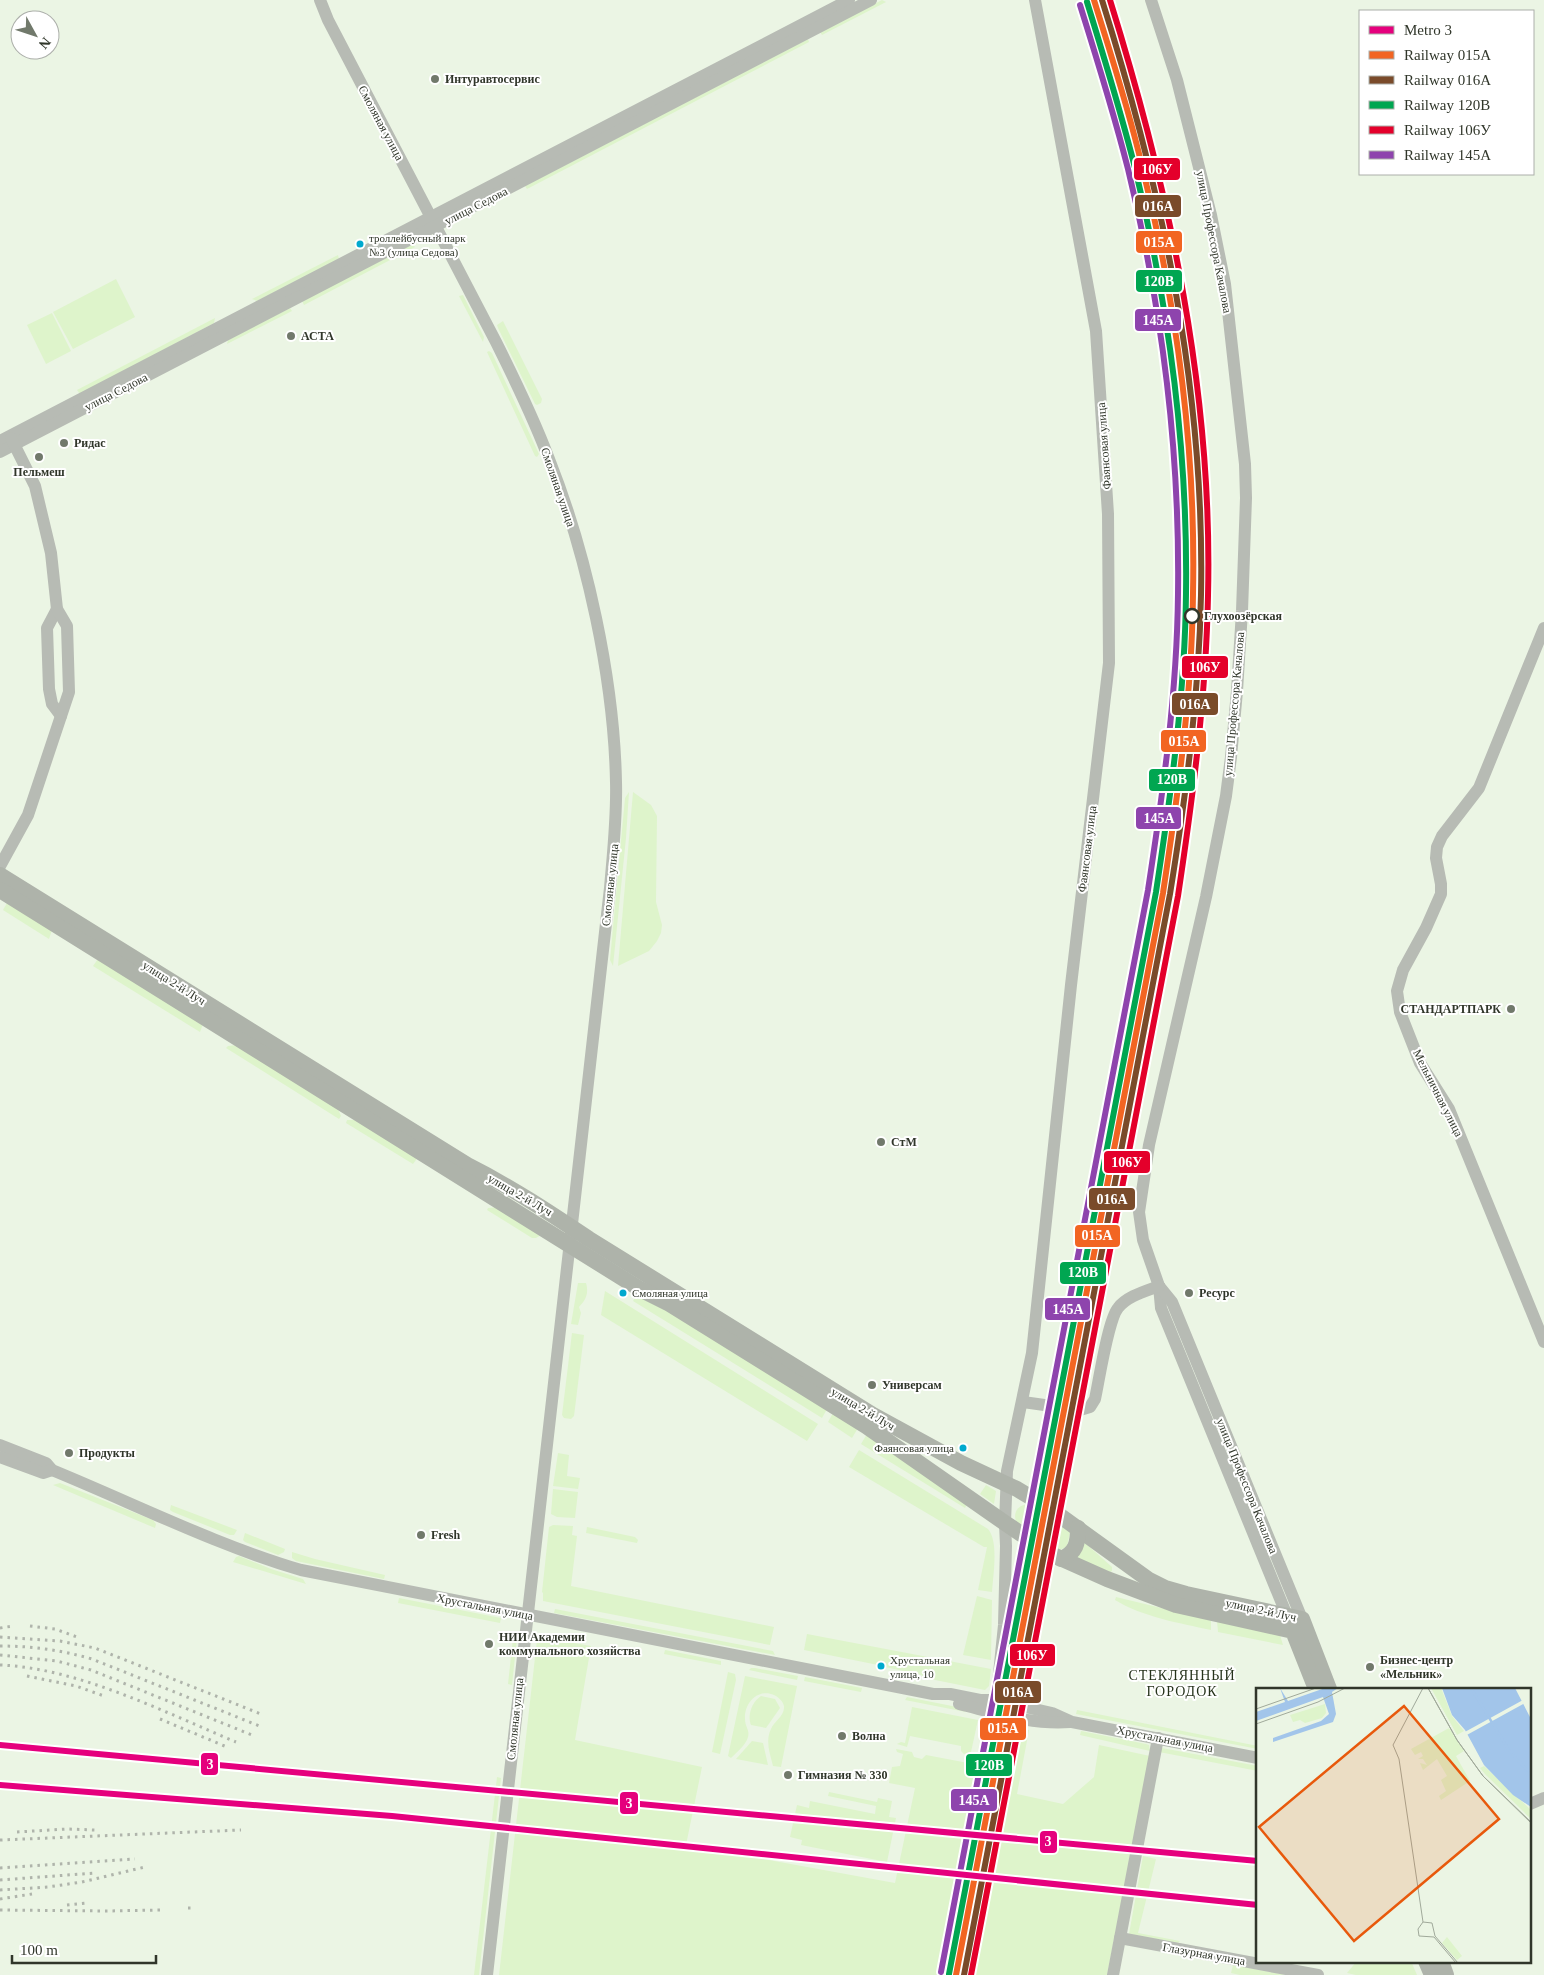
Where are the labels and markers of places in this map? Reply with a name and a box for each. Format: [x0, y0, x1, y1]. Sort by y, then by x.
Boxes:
place label: Интуравтосервис [445, 72, 540, 86]
marker: Интуравтосервис [429, 73, 441, 85]
place label: троллейбусный парк №3 (улица Седова) [369, 232, 466, 259]
marker: троллейбусный парк №3 (улица Седова) [355, 239, 365, 249]
place label: АСТА [301, 329, 334, 343]
marker: АСТА [285, 330, 297, 342]
place label: Ридас [74, 436, 106, 450]
marker: Ридас [58, 437, 70, 449]
marker: Пельмеш [33, 451, 45, 463]
place label: Пельмеш [13, 465, 65, 479]
marker: Глухоозёрская [1184, 608, 1200, 624]
place label: Глухоозёрская [1204, 609, 1282, 623]
place label: СТАНДАРТПАРК [1400, 1002, 1501, 1016]
marker: СТАНДАРТПАРК [1505, 1003, 1517, 1015]
place label: СтМ [891, 1135, 917, 1149]
marker: СтМ [875, 1136, 887, 1148]
place label: Ресурс [1199, 1286, 1235, 1300]
place label: Смоляная улица [632, 1287, 708, 1299]
marker: Ресурс [1183, 1287, 1195, 1299]
marker: Смоляная улица [618, 1288, 628, 1298]
place label: Универсам [882, 1378, 942, 1392]
marker: Универсам [866, 1379, 878, 1391]
place label: Фаянсовая улица [874, 1442, 954, 1454]
marker: Фаянсовая улица [958, 1443, 968, 1453]
place label: Продукты [79, 1446, 136, 1460]
marker: Продукты [63, 1447, 75, 1459]
place label: Fresh [431, 1528, 460, 1542]
marker: Fresh [415, 1529, 427, 1541]
place label: НИИ Академии коммунального хозяйства [499, 1630, 641, 1658]
marker: НИИ Академии коммунального хозяйства [483, 1638, 495, 1650]
place label: Бизнес-центр «Мельник» [1380, 1653, 1454, 1681]
place label: Хрустальная улица, 10 [890, 1654, 950, 1680]
marker: Хрустальная улица, 10 [876, 1661, 886, 1671]
marker: Бизнес-центр «Мельник» [1364, 1661, 1376, 1673]
place label: Волна [852, 1729, 886, 1743]
marker: Волна [836, 1730, 848, 1742]
place label: Гимназия № 330 [798, 1768, 887, 1782]
marker: Гимназия № 330 [782, 1769, 794, 1781]

